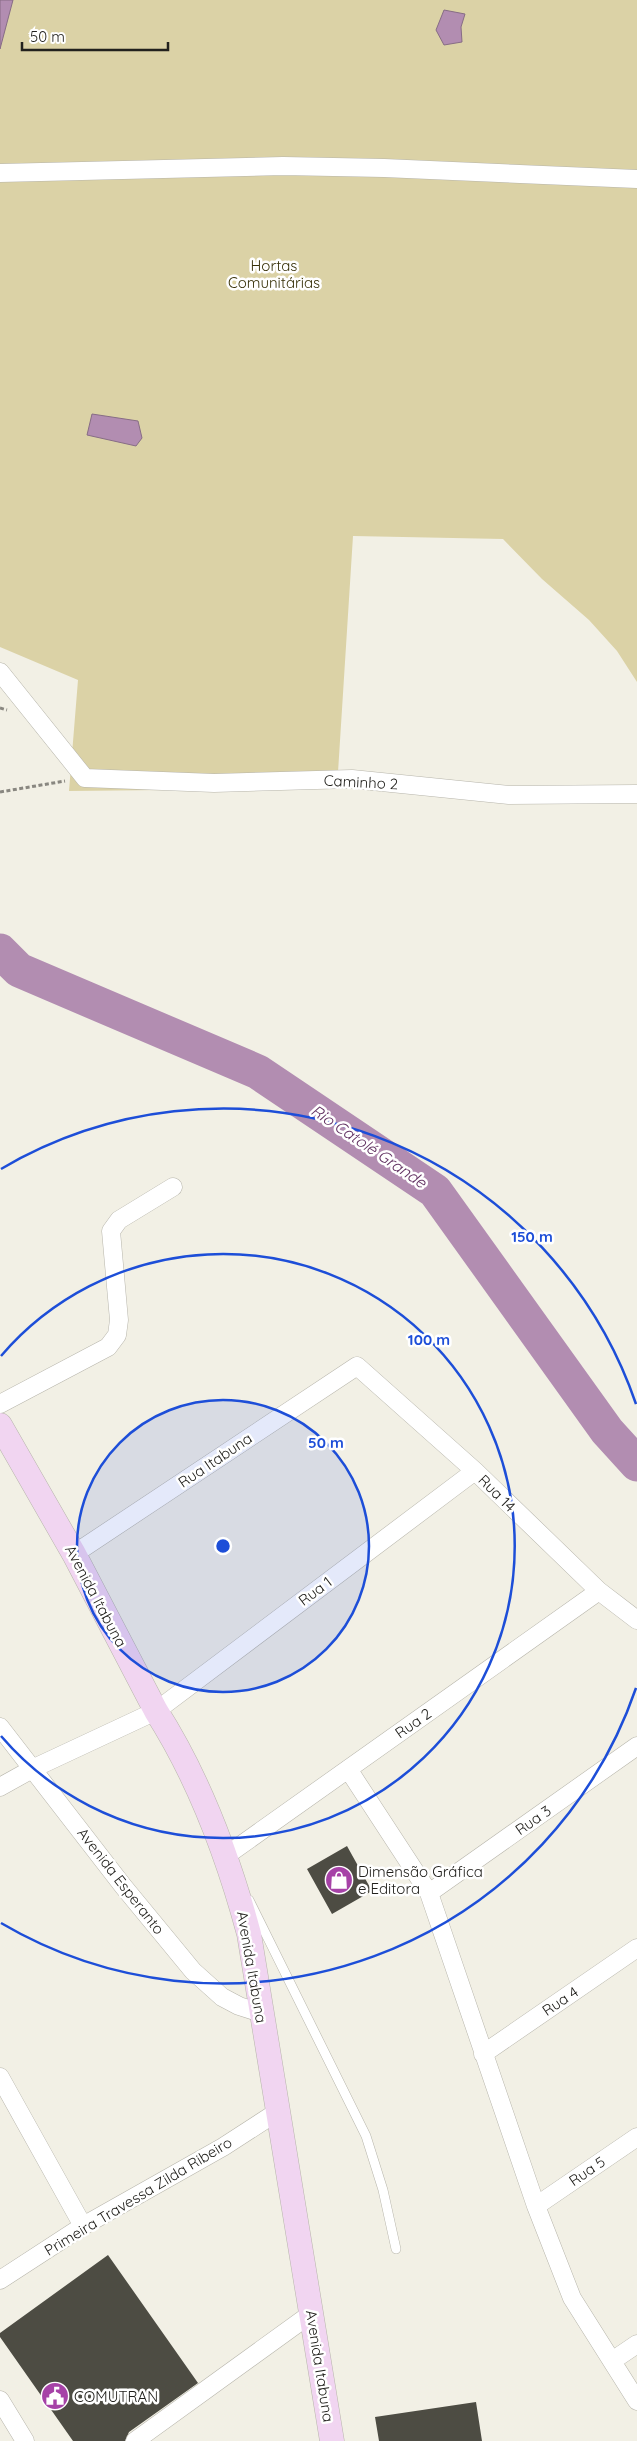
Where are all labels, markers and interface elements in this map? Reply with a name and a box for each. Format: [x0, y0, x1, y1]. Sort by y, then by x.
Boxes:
scale bar [22, 20, 169, 52]
text: 50 m [30, 27, 65, 46]
park label: Hortas Comunitárias [228, 256, 320, 292]
street label: Caminho 2 [323, 771, 399, 793]
water label: Rio Catolé Grande [307, 1100, 431, 1193]
text: 150 m [511, 1227, 553, 1246]
text: 100 m [408, 1330, 450, 1349]
street label: Rua Itabuna [174, 1428, 256, 1492]
text: 50 m [308, 1433, 344, 1452]
street label: Rua 14 [474, 1470, 520, 1516]
centre of rings [214, 1537, 232, 1555]
street label: Avenida Itabuna [61, 1542, 131, 1650]
street label: Rua 1 [294, 1572, 336, 1610]
street label: Rua 2 [391, 1704, 435, 1742]
street label: Rua 3 [511, 1801, 555, 1839]
street label: Avenida Esperanto [73, 1824, 169, 1938]
place label: Dimensão Gráfica e Editora [358, 1862, 483, 1898]
shop icon: Dimensão Gráfica e Editora [324, 1865, 354, 1895]
street label: Avenida Itabuna [233, 1910, 271, 2024]
street label: Rua 4 [538, 1982, 582, 2020]
street label: Primeira Travessa Zilda Ribeiro [41, 2132, 235, 2260]
street label: Rua 5 [565, 2152, 609, 2190]
street label: Avenida Itabuna [302, 2309, 338, 2423]
public building icon: COMUTRAN [40, 2381, 70, 2411]
place label: COMUTRAN [74, 2387, 158, 2406]

